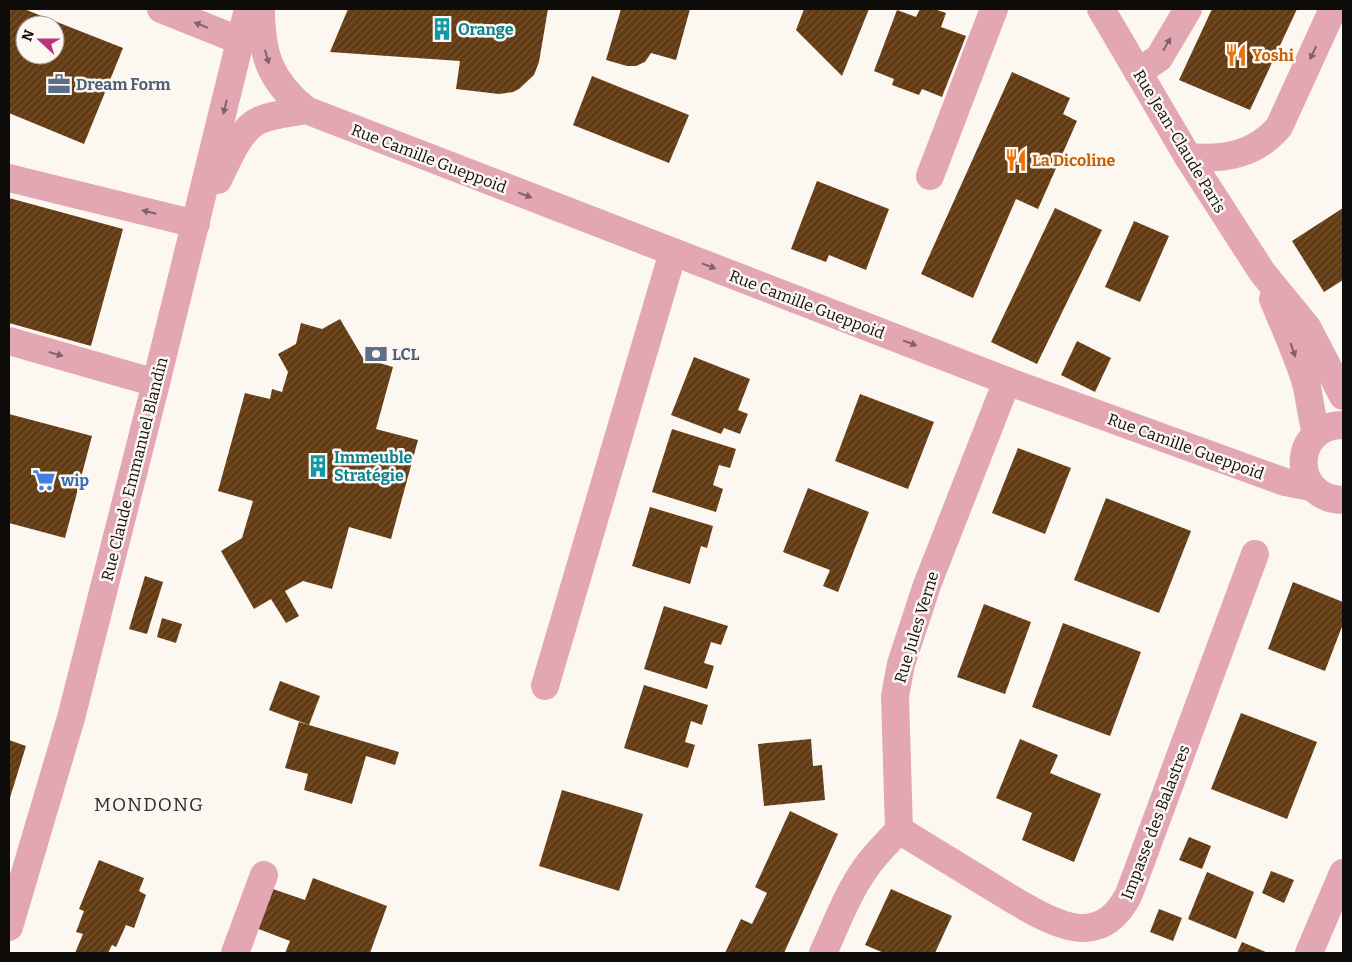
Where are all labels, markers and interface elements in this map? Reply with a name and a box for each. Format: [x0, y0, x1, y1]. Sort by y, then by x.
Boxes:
north arrow [15, 15, 65, 65]
building icon: Orange [429, 16, 455, 42]
place label: Orange [458, 20, 514, 39]
one-way arrow [193, 21, 208, 29]
text: N [18, 27, 38, 44]
one-way arrow [1162, 38, 1171, 51]
restaurant icon: Yoshi [1223, 42, 1249, 68]
place label: Yoshi [1252, 46, 1294, 65]
one-way arrow [1308, 46, 1316, 60]
one-way arrow [263, 49, 271, 64]
street label: Rue Jean-Claude Paris [1129, 66, 1230, 216]
office icon: Dream Form [46, 71, 72, 97]
place label: Dream Form [76, 75, 171, 94]
one-way arrow [221, 100, 229, 115]
street label: Rue Camille Gueppoid [348, 120, 510, 197]
restaurant icon: La Dicoline [1003, 147, 1029, 173]
place label: La Dicoline [1032, 151, 1116, 170]
one-way arrow [518, 191, 532, 199]
one-way arrow [141, 208, 156, 216]
one-way arrow [702, 263, 717, 270]
street label: Rue Camille Gueppoid [726, 266, 888, 343]
one-way arrow [903, 340, 917, 348]
bank icon: LCL [363, 341, 389, 367]
one-way arrow [1289, 343, 1297, 358]
place label: LCL [392, 345, 420, 364]
one-way arrow [48, 351, 63, 359]
street label: Rue Claude Emmanuel Blandin [97, 355, 172, 583]
street label: Rue Camille Gueppoid [1105, 409, 1267, 484]
place label: Immeuble Stratégie [334, 448, 413, 485]
building icon: Immeuble Stratégie [305, 453, 331, 479]
supermarket icon: wip [31, 467, 57, 493]
place label: wip [60, 471, 89, 490]
street label: Rue Jules Verne [890, 569, 942, 685]
street label: Impasse des Balastres [1117, 742, 1194, 902]
district label: MONDONG [94, 793, 204, 816]

